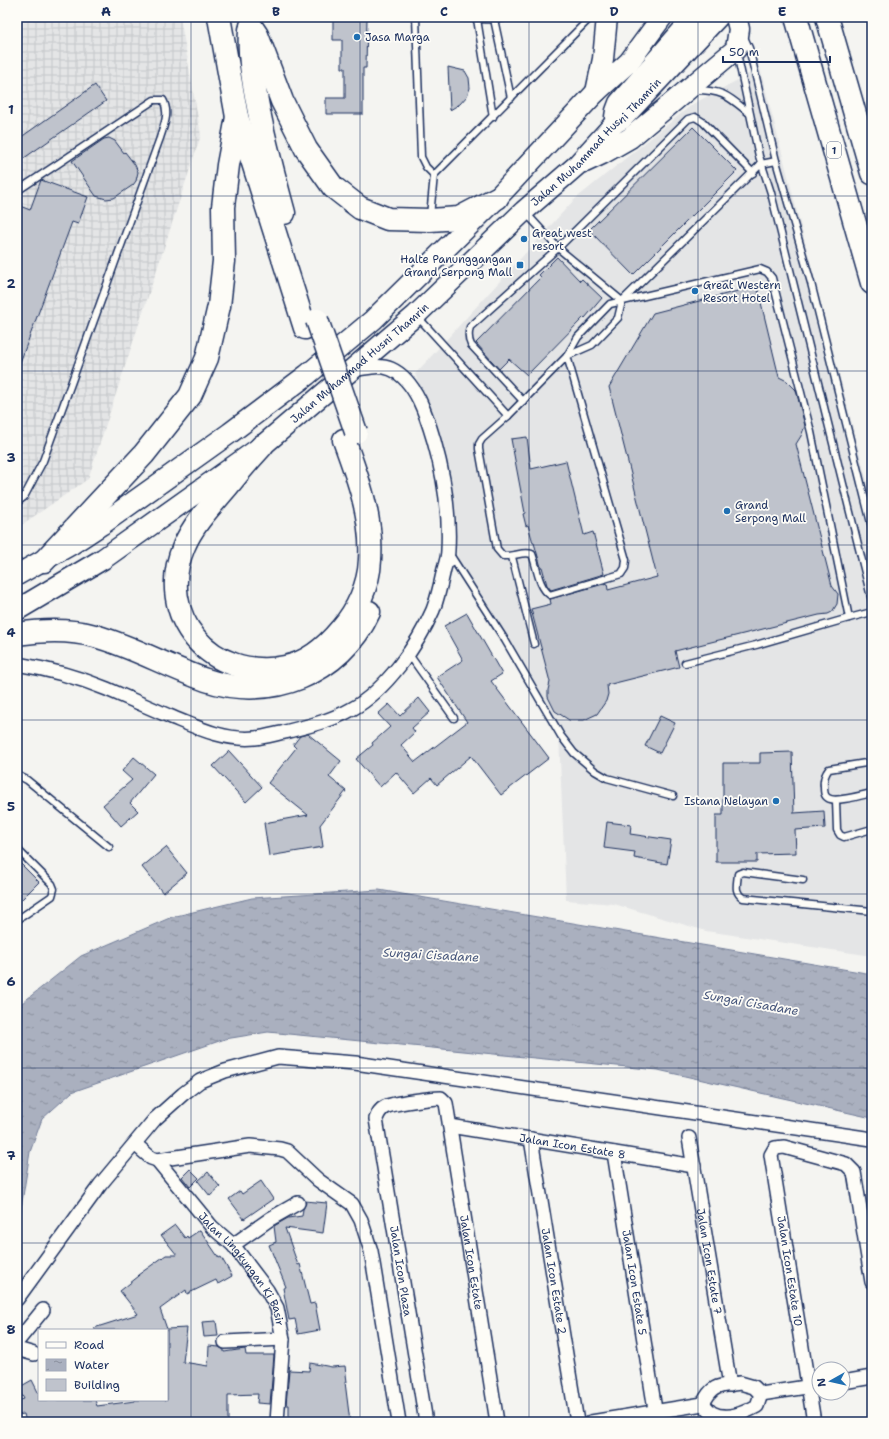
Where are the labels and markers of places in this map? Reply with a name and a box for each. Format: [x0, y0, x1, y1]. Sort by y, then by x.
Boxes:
place label: Jasa Marga [365, 30, 430, 45]
marker: Jasa Marga [352, 32, 362, 42]
place label: Great west resort [532, 226, 592, 254]
marker: Great west resort [519, 234, 529, 244]
place label: Halte Panunggangan Grand Serpong Mall [400, 252, 513, 280]
marker: Halte Panunggangan Grand Serpong Mall [515, 260, 525, 270]
place label: Great Western Resort Hotel [703, 278, 781, 306]
marker: Great Western Resort Hotel [690, 286, 700, 296]
place label: Grand Serpong Mall [735, 498, 807, 526]
marker: Grand Serpong Mall [722, 506, 732, 516]
place label: Istana Nelayan [684, 794, 768, 809]
marker: Istana Nelayan [771, 796, 781, 806]

